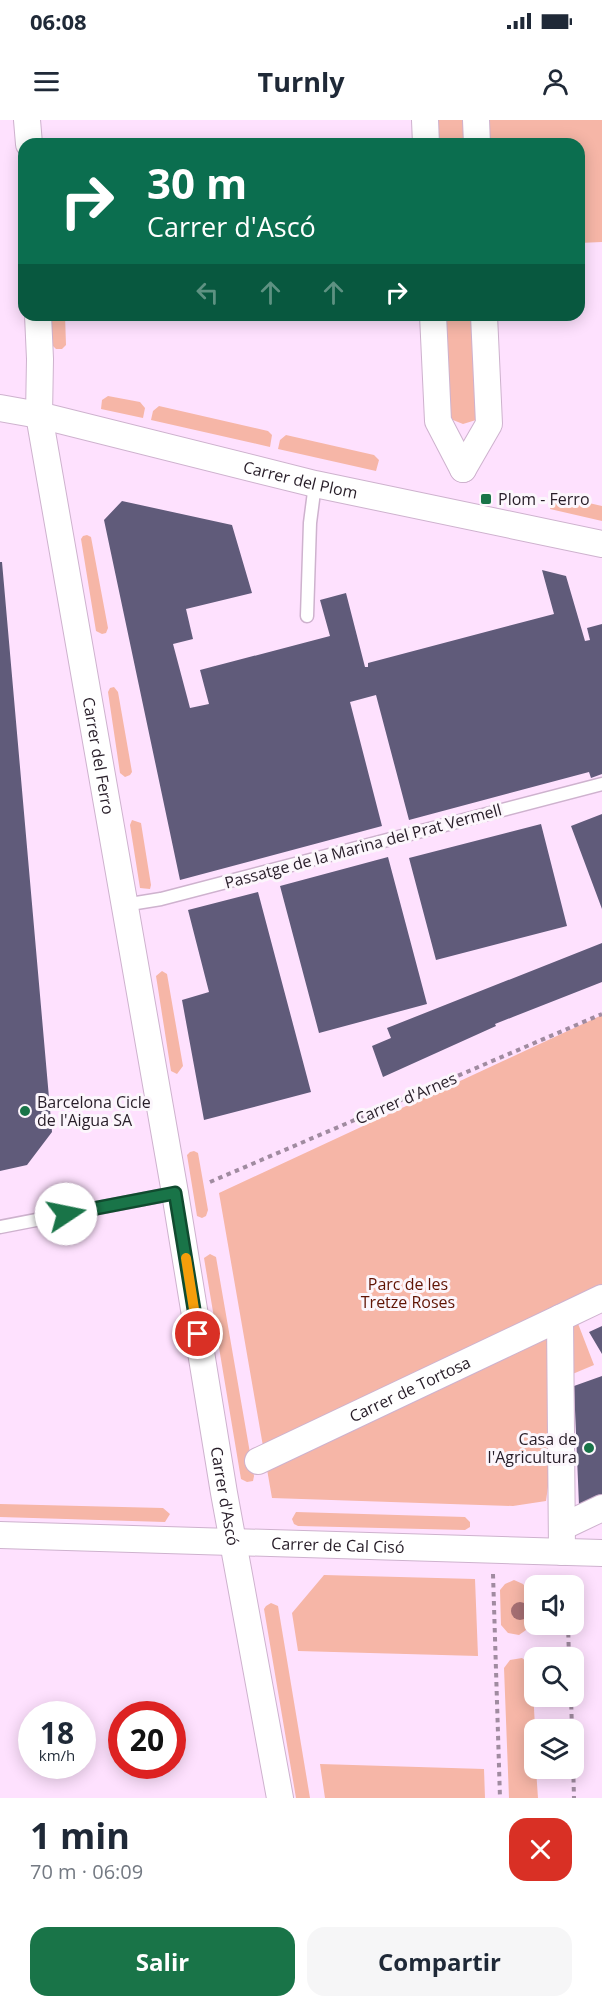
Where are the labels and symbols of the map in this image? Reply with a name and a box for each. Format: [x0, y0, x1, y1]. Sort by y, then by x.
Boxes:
street label: Carrer del Plom [241, 455, 360, 504]
place label: Plom - Ferro [498, 488, 590, 510]
marker: Plom - Ferro [479, 492, 493, 506]
street label: Carrer del Ferro [78, 695, 120, 816]
street label: Passatge de la Marina del Prat Vermell [222, 798, 504, 894]
street label: Carrer d'Arnes [352, 1067, 460, 1129]
place label: Barcelona Cicle de l'Aigua SA [37, 1091, 151, 1131]
marker: Barcelona Cicle de l'Aigua SA [18, 1104, 32, 1118]
position arrow [34, 1182, 98, 1246]
park label: Parc de les Tretze Roses [361, 1273, 455, 1313]
pin [172, 1308, 223, 1359]
street label: Carrer de Tortosa [346, 1351, 474, 1427]
place label: Casa de l'Agricultura [488, 1428, 577, 1468]
marker: Casa de l'Agricultura [582, 1441, 596, 1455]
street label: Carrer d'Ascó [206, 1445, 244, 1547]
street label: Carrer de Cal Cisó [271, 1532, 405, 1558]
speed limit sign: 20 [108, 1701, 186, 1779]

